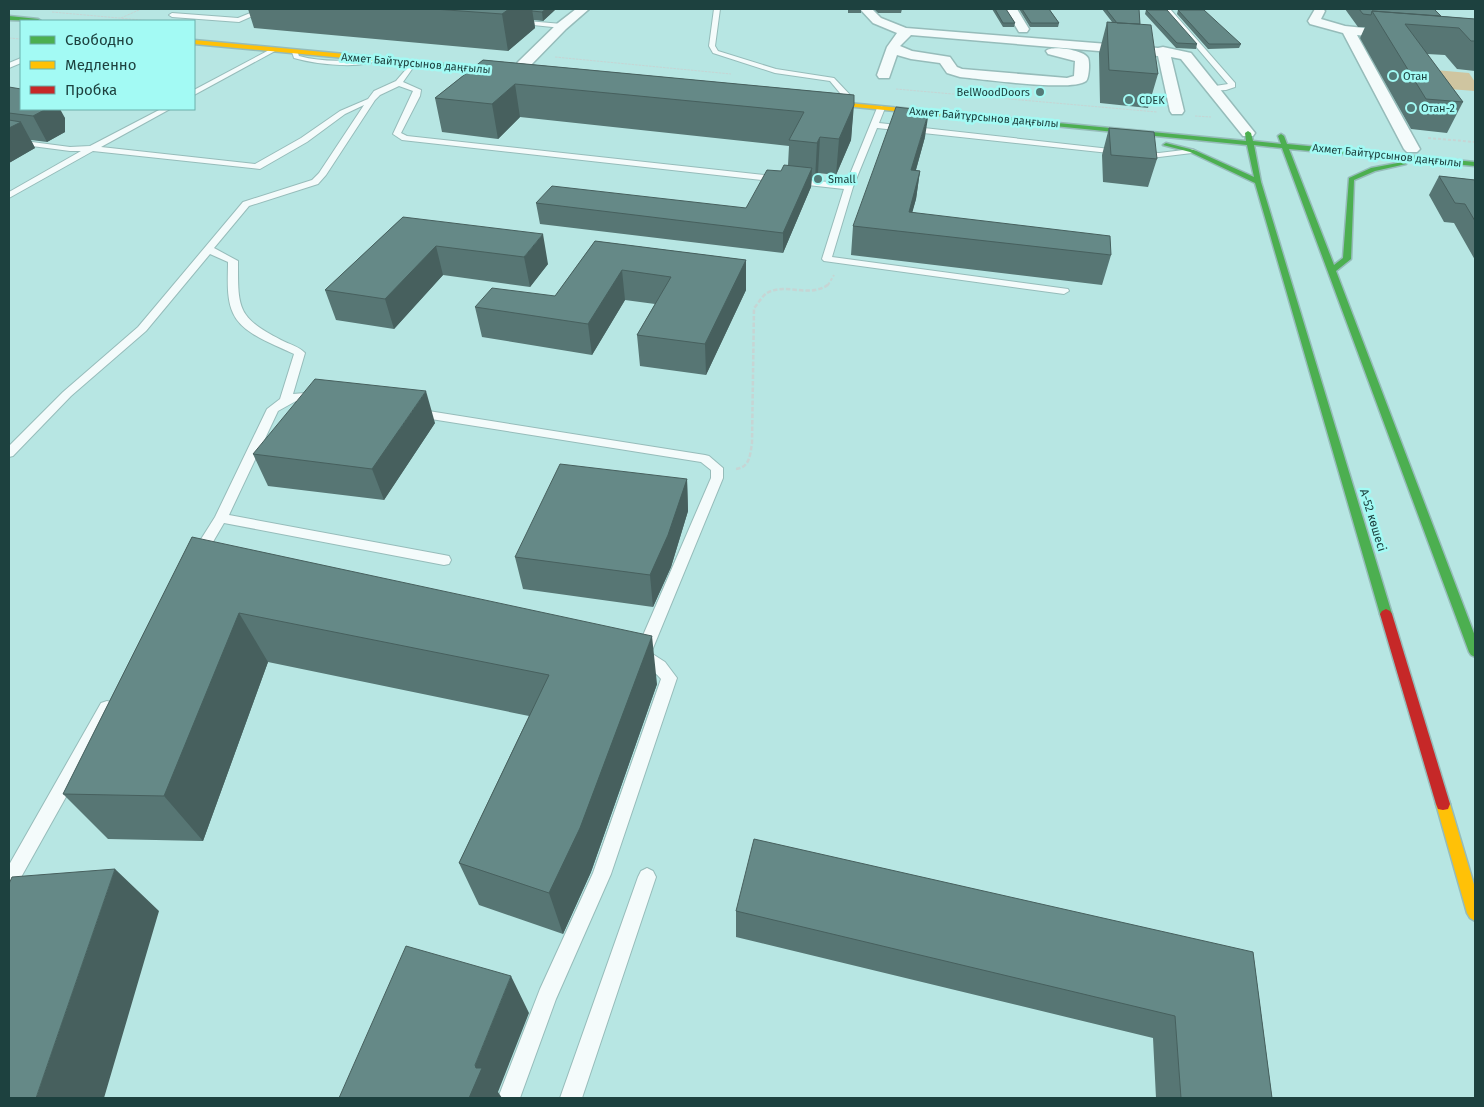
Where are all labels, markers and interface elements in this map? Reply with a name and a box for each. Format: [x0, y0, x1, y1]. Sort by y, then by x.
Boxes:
legend [20, 20, 195, 110]
text: Свободно [65, 31, 134, 49]
street label: Ахмет Байтұрсынов даңғылы [341, 50, 491, 77]
text: Медленно [65, 56, 137, 74]
marker: Отан [1387, 70, 1399, 82]
place label: Отан [1403, 70, 1428, 83]
text: Пробка [65, 81, 117, 99]
place label: BelWoodDoors [957, 86, 1030, 99]
marker: BelWoodDoors [1034, 86, 1046, 98]
marker: CDEK [1123, 94, 1135, 106]
place label: CDEK [1139, 94, 1165, 107]
marker: Отан-2 [1405, 102, 1417, 114]
place label: Отан-2 [1421, 102, 1455, 115]
street label: Ахмет Байтұрсынов даңғылы [909, 104, 1059, 131]
street label: Ахмет Байтұрсынов даңғылы [1312, 141, 1462, 170]
marker: Small [812, 173, 824, 185]
place label: Small [828, 173, 856, 186]
street label: А-52 көшесі [1357, 487, 1389, 553]

